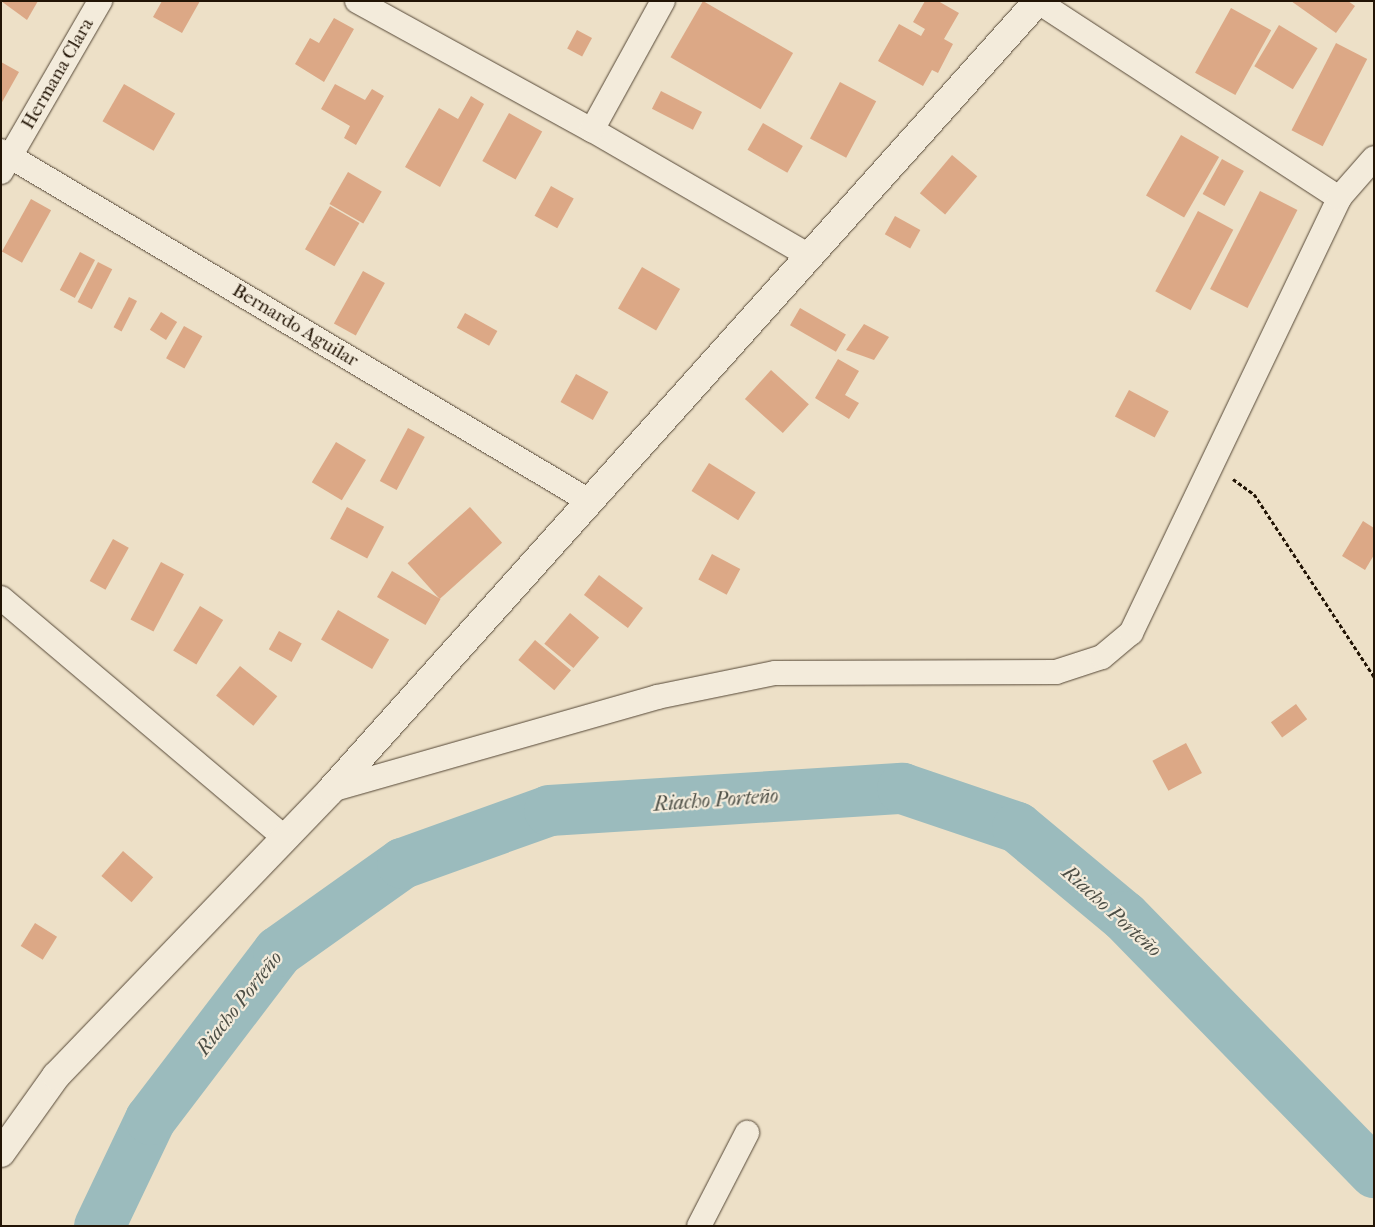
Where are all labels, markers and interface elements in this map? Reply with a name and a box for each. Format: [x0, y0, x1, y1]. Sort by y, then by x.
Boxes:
street label: Hermana Clara [17, 14, 99, 134]
street label: Bernardo Aguilar [228, 279, 362, 373]
water label: Riacho Porteño [653, 784, 779, 816]
water label: Riacho Porteño [1057, 860, 1167, 962]
water label: Riacho Porteño [191, 946, 287, 1060]

